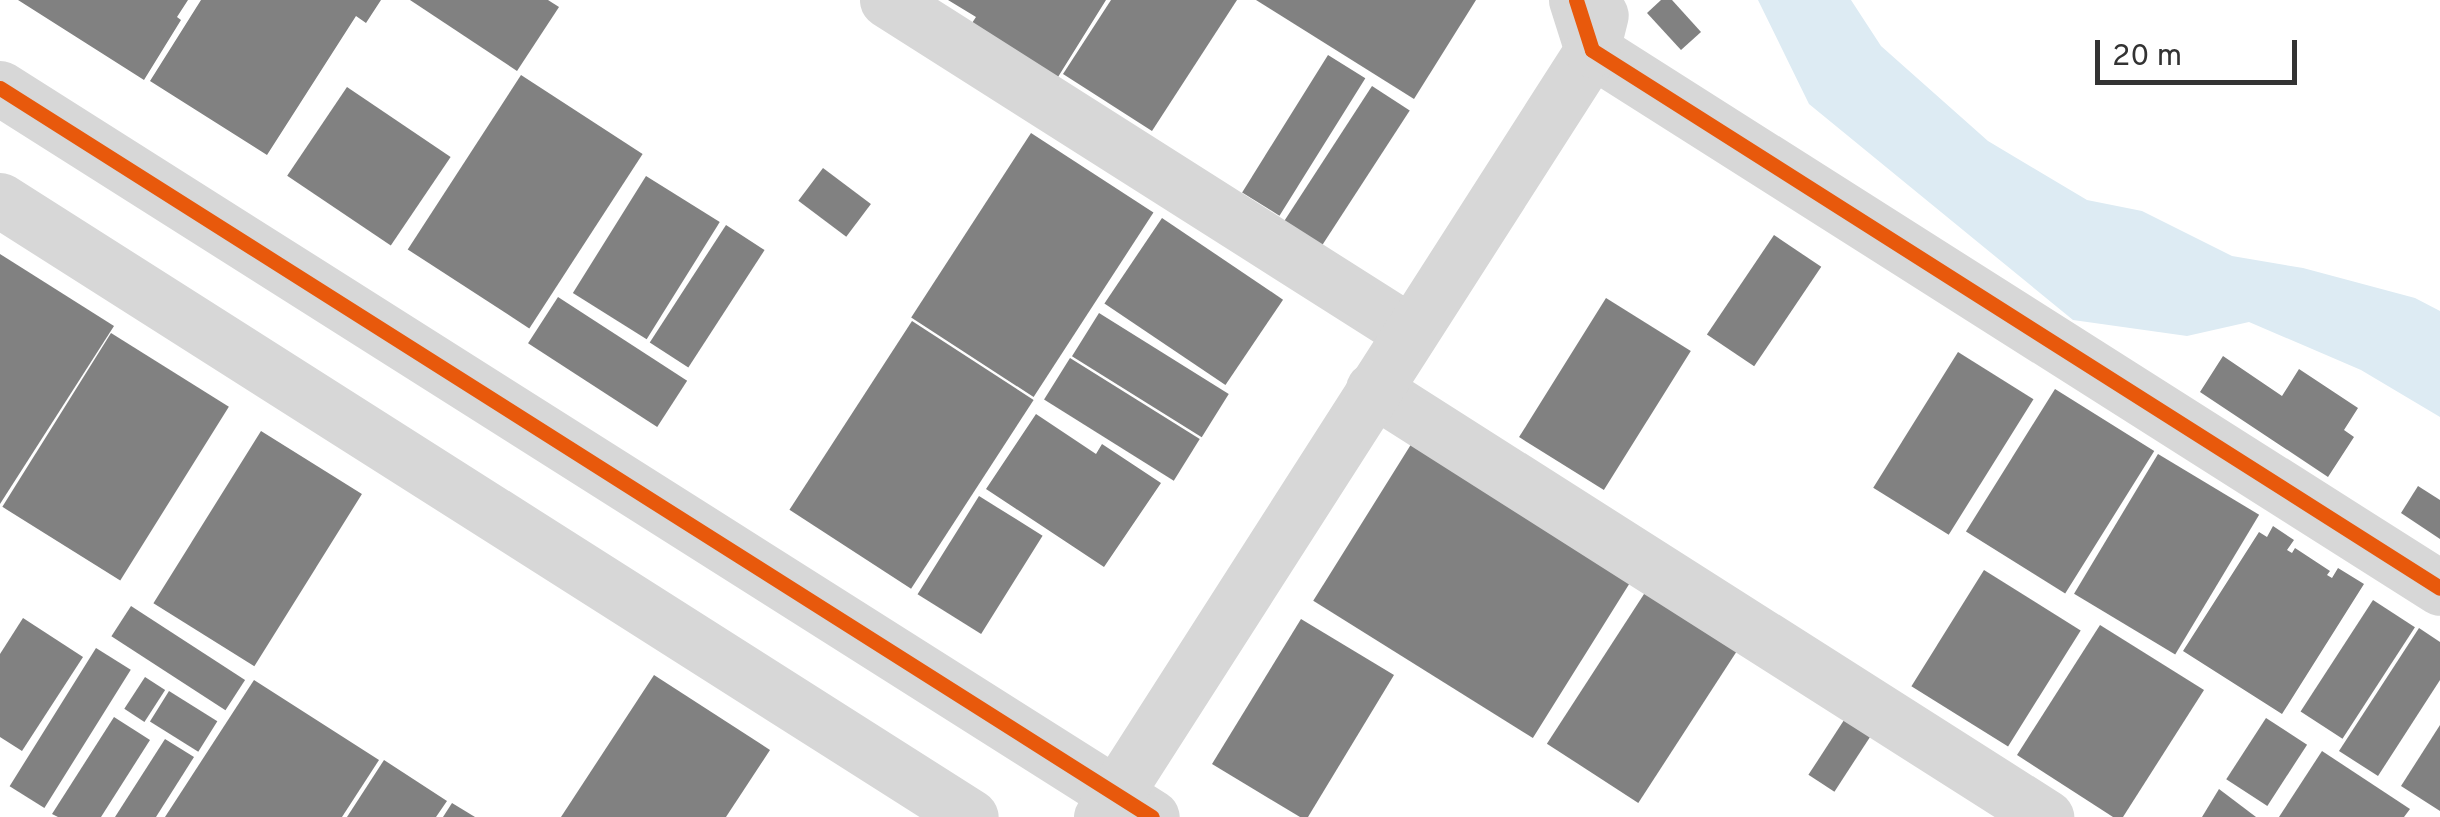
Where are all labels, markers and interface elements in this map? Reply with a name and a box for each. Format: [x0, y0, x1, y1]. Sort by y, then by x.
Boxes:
scale bar [2100, 20, 2302, 82]
text: 20 m [2112, 39, 2182, 76]

